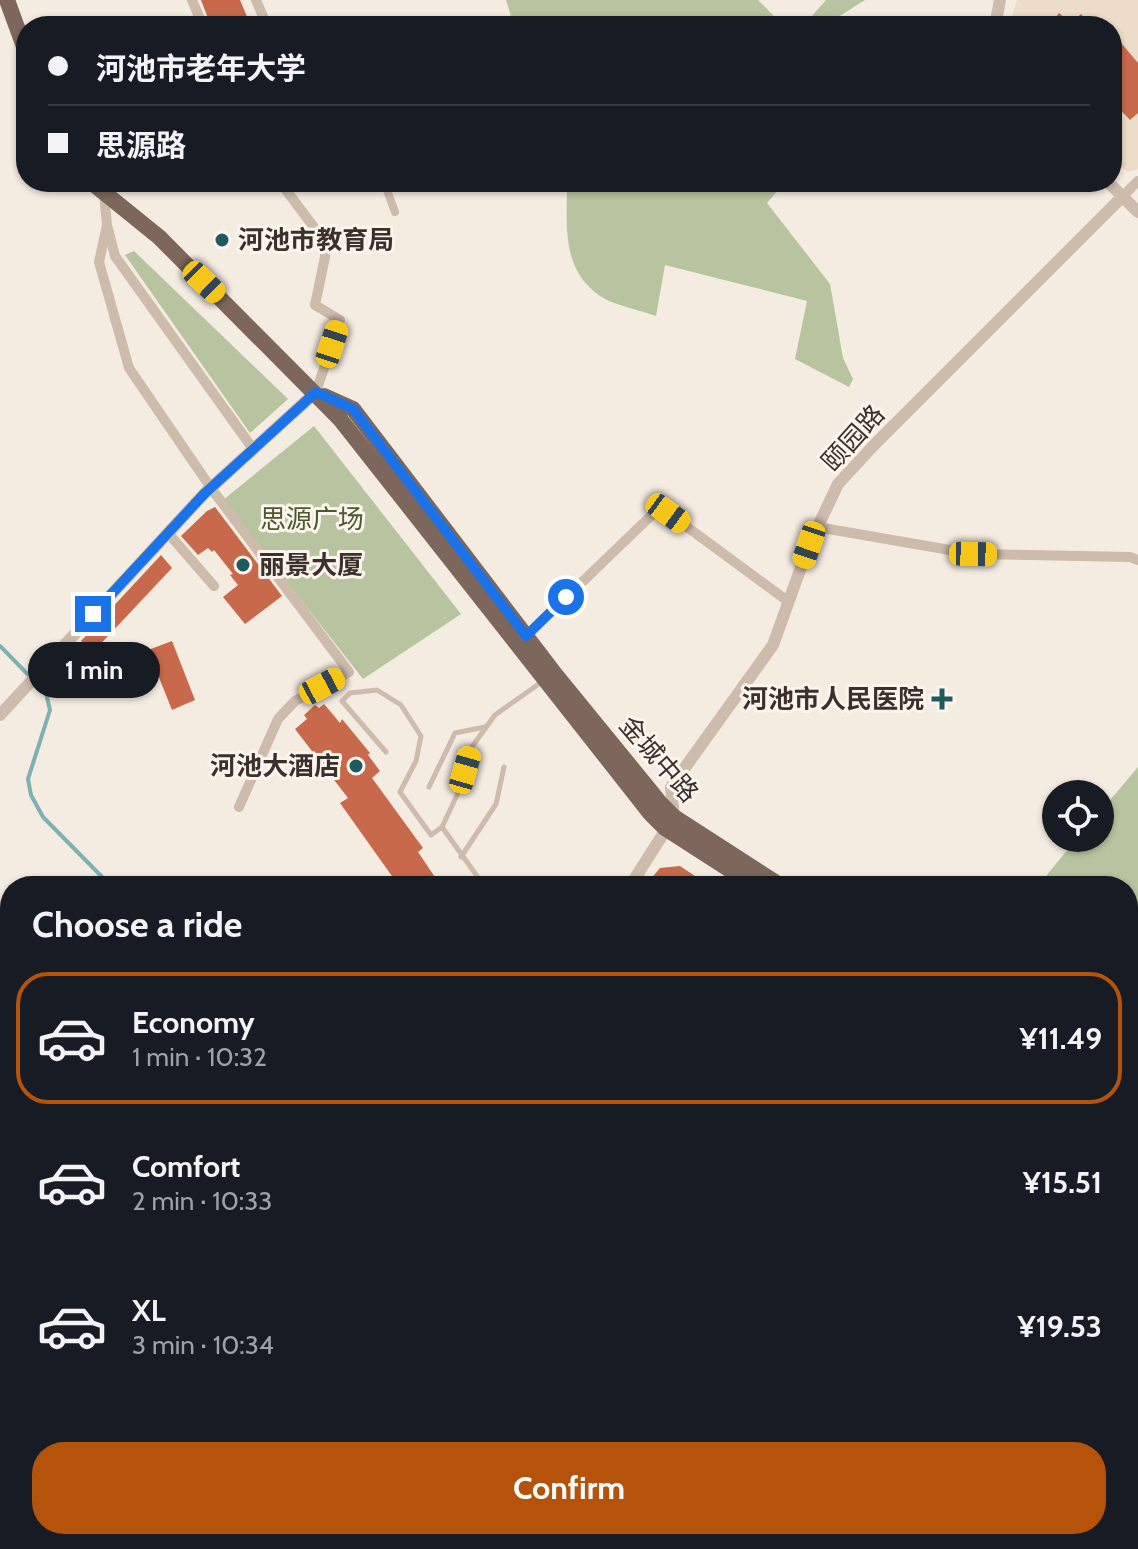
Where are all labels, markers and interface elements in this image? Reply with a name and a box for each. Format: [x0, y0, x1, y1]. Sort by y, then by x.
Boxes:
text: 河池市老年大学 [96, 50, 306, 87]
text: 思源路 [96, 127, 186, 164]
place label: 河池市教育局 [238, 224, 394, 256]
marker: 河池市教育局 [213, 231, 231, 249]
car [178, 257, 230, 307]
car [313, 317, 351, 371]
street label: 颐园路 [815, 398, 891, 478]
car [642, 489, 694, 537]
park label: 思源广场 [260, 503, 364, 535]
car [790, 518, 828, 572]
car [949, 542, 997, 566]
place label: 丽景大厦 [259, 549, 363, 581]
marker: 丽景大厦 [234, 556, 252, 574]
route start [548, 579, 584, 615]
route end [75, 596, 111, 632]
callout: 1 min [27, 642, 159, 698]
text: 1 min [65, 654, 123, 686]
car [295, 664, 349, 708]
place label: 河池市人民医院 [742, 683, 924, 715]
marker: 河池市人民医院 [931, 688, 953, 710]
street label: 金城中路 [613, 709, 705, 809]
car [447, 744, 483, 796]
place label: 河池大酒店 [210, 750, 340, 782]
marker: 河池大酒店 [347, 757, 365, 775]
map controls [1042, 780, 1114, 852]
button: locate [1042, 780, 1114, 852]
text: Choose a ride [32, 902, 242, 946]
icon: car [36, 1002, 108, 1074]
text: Economy [132, 1004, 255, 1041]
text: ¥11.49 [1020, 1020, 1102, 1057]
text: 1 min · 10:32 [132, 1041, 267, 1073]
icon: car [36, 1146, 108, 1218]
text: Comfort [132, 1148, 240, 1185]
text: ¥15.51 [1023, 1164, 1102, 1201]
text: 2 min · 10:33 [132, 1185, 272, 1217]
icon: car [36, 1290, 108, 1362]
text: XL [132, 1292, 166, 1329]
text: ¥19.53 [1018, 1308, 1102, 1345]
text: 3 min · 10:34 [132, 1329, 274, 1361]
button: Confirm [32, 1442, 1106, 1534]

